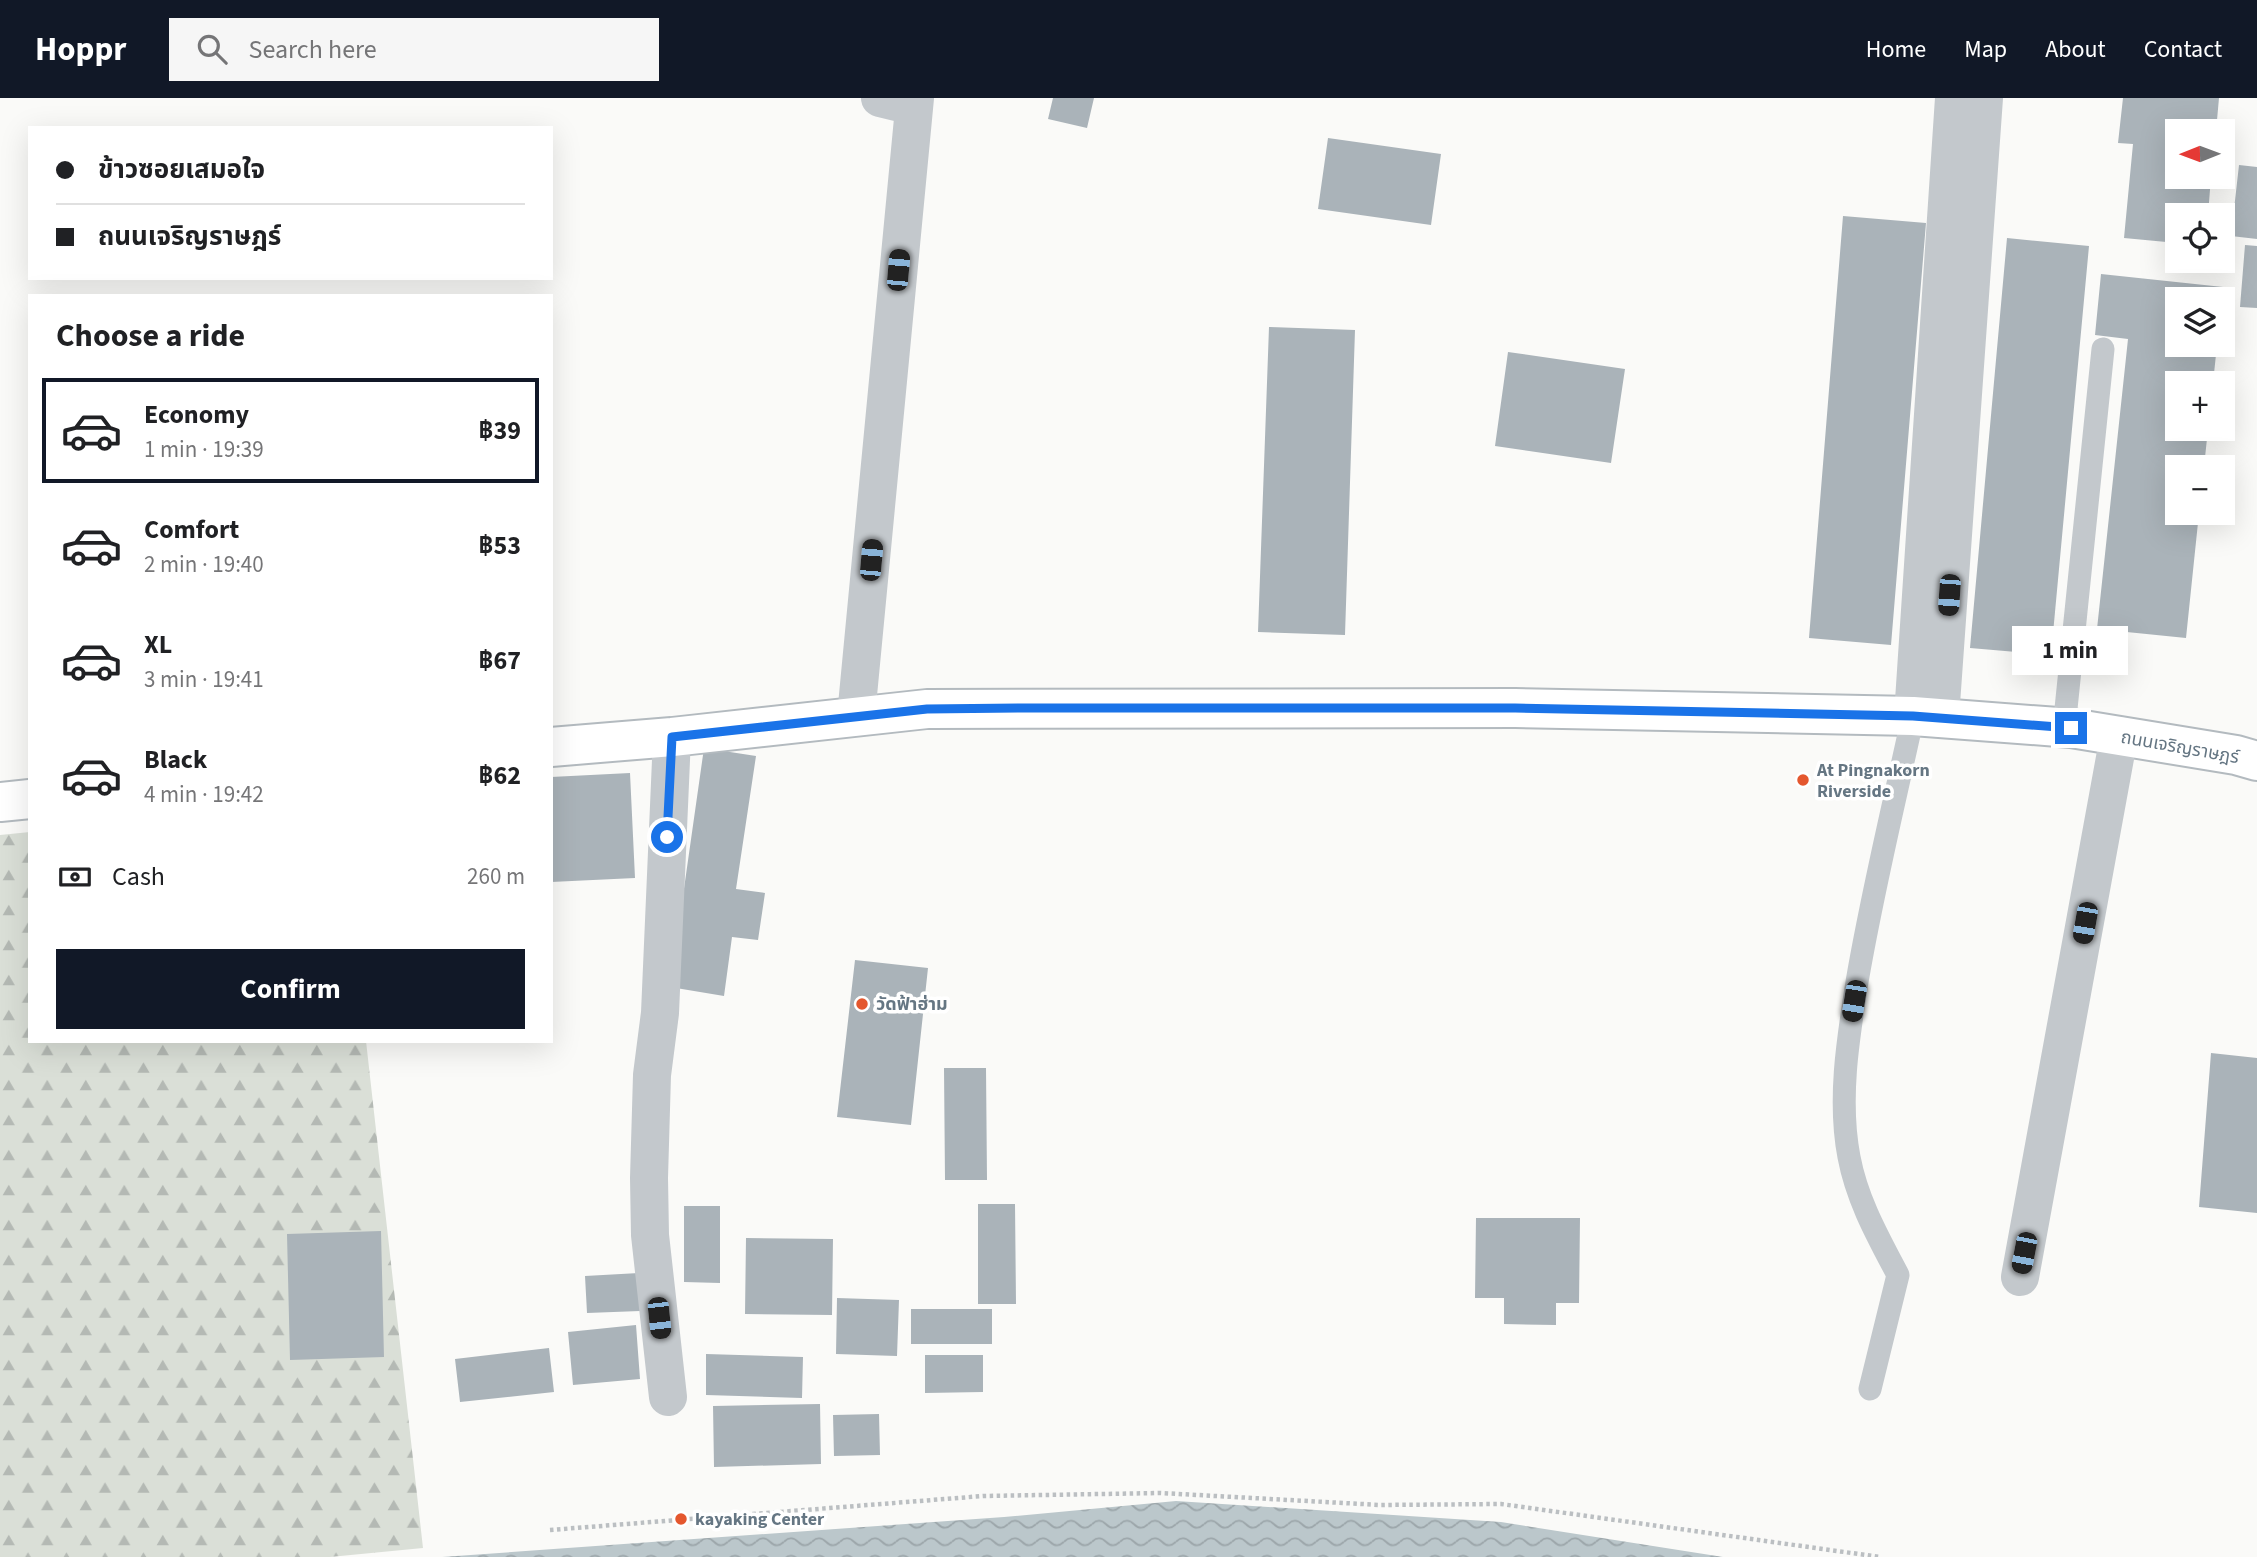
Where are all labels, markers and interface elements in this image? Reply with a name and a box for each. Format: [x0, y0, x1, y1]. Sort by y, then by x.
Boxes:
search box [169, 18, 659, 81]
text: Hoppr [35, 26, 127, 73]
icon: search [193, 30, 231, 68]
text: Search here [249, 31, 377, 68]
text: Home [1866, 32, 1926, 67]
text: Map [1964, 32, 2007, 67]
text: About [2045, 32, 2106, 67]
text: Contact [2144, 32, 2222, 67]
north arrow [2165, 119, 2235, 189]
map controls [2165, 119, 2235, 525]
text: ข้าวซอยเสมอใจ [98, 151, 265, 188]
button: locate [2165, 203, 2235, 273]
text: ถนนเจริญราษฎร์ [98, 218, 281, 255]
car [886, 248, 911, 292]
button: layers [2165, 287, 2235, 357]
text: Choose a ride [56, 313, 245, 359]
button: + [2165, 371, 2235, 441]
text: Economy [144, 396, 249, 433]
icon: car [60, 399, 123, 462]
text: ฿39 [478, 412, 521, 449]
text: 1 min · 19:39 [144, 433, 264, 466]
button: − [2165, 455, 2235, 525]
text: Comfort [144, 511, 239, 548]
icon: car [60, 514, 123, 577]
text: ฿53 [478, 527, 521, 564]
car [859, 538, 884, 582]
text: 2 min · 19:40 [144, 548, 264, 581]
car [1938, 573, 1961, 617]
text: XL [144, 626, 172, 663]
callout: 1 min [2013, 626, 2129, 676]
icon: car [60, 629, 123, 692]
text: 1 min [2042, 634, 2098, 667]
text: ฿67 [478, 642, 521, 679]
text: 3 min · 19:41 [144, 663, 264, 696]
route end [2055, 712, 2087, 744]
street label: ถนนเจริญราษฎร์ [2119, 725, 2242, 770]
text: Black [144, 741, 207, 778]
icon: car [60, 744, 123, 807]
text: ฿62 [478, 757, 521, 794]
place label: At Pingnakorn Riverside [1816, 758, 1930, 804]
marker: At Pingnakorn Riverside [1795, 772, 1811, 788]
text: 4 min · 19:42 [144, 778, 264, 811]
route start [651, 821, 683, 853]
icon: cash [56, 858, 94, 896]
text: Cash [112, 858, 165, 895]
text: 260 m [467, 860, 525, 893]
car [2072, 900, 2099, 946]
button: Confirm [56, 949, 525, 1029]
car [1841, 979, 1868, 1023]
place label: วัดฟ้าฮ่าม [876, 992, 948, 1017]
marker: วัดฟ้าฮ่าม [854, 996, 870, 1012]
car [2010, 1230, 2039, 1276]
car [647, 1296, 672, 1340]
place label: kayaking Center [695, 1507, 825, 1532]
marker: kayaking Center [673, 1511, 689, 1527]

